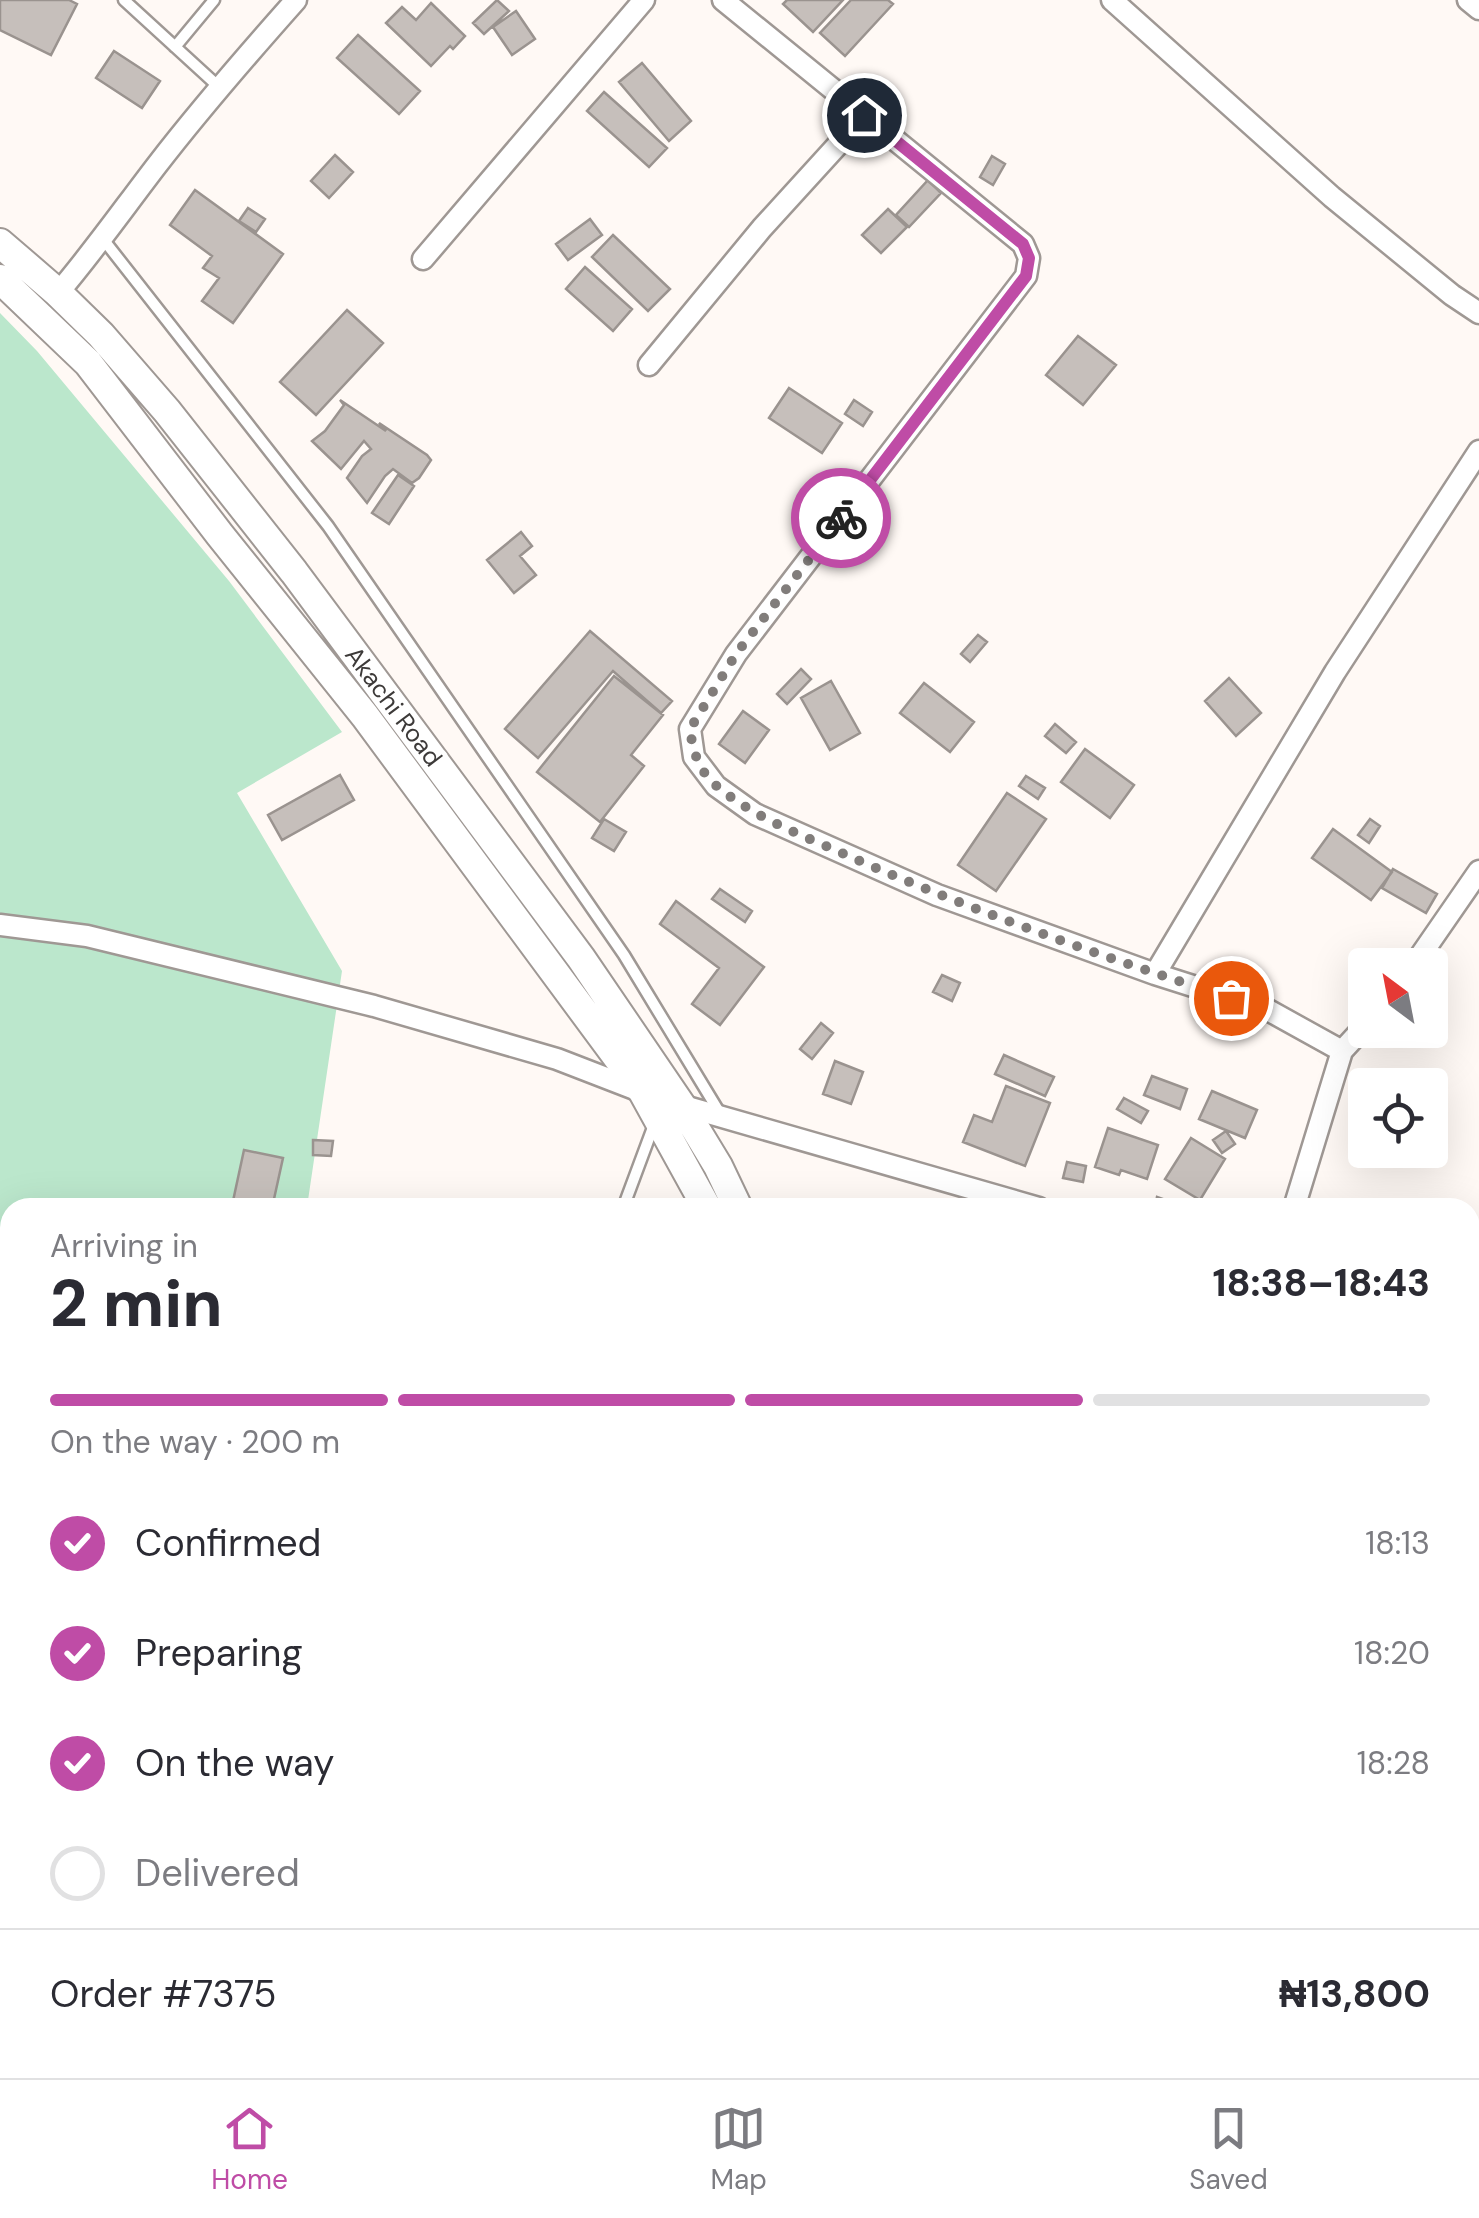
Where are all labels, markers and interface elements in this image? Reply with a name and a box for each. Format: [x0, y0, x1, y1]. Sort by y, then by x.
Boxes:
pin [822, 73, 907, 158]
icon: home [837, 88, 892, 143]
courier [791, 468, 891, 568]
icon: bike [814, 491, 869, 546]
street label: Akachi Road [338, 640, 450, 773]
north arrow [1348, 948, 1448, 1048]
map controls [1348, 948, 1448, 1168]
pin [1189, 956, 1274, 1041]
icon: bag [1204, 971, 1259, 1026]
button: locate [1348, 1068, 1448, 1168]
text: Arriving in [50, 1225, 198, 1267]
text: 18:38–18:43 [1212, 1258, 1430, 1308]
text: 2 min [50, 1262, 223, 1346]
text: On the way · 200 m [50, 1421, 340, 1463]
icon: check [50, 1516, 105, 1571]
text: Confirmed [135, 1518, 321, 1568]
text: 18:13 [1365, 1522, 1430, 1564]
icon: check [50, 1626, 105, 1681]
text: Preparing [135, 1628, 303, 1678]
text: 18:20 [1354, 1632, 1430, 1674]
icon: check [50, 1736, 105, 1791]
text: On the way [135, 1738, 334, 1788]
text: 18:28 [1357, 1742, 1430, 1784]
text: Delivered [135, 1848, 300, 1898]
text: Order #7375 [50, 1969, 276, 2019]
text: ₦13,800 [1279, 1969, 1430, 2019]
tab: Home [211, 2101, 288, 2198]
tab: Map [710, 2101, 767, 2198]
tab: Saved [1189, 2101, 1268, 2198]

